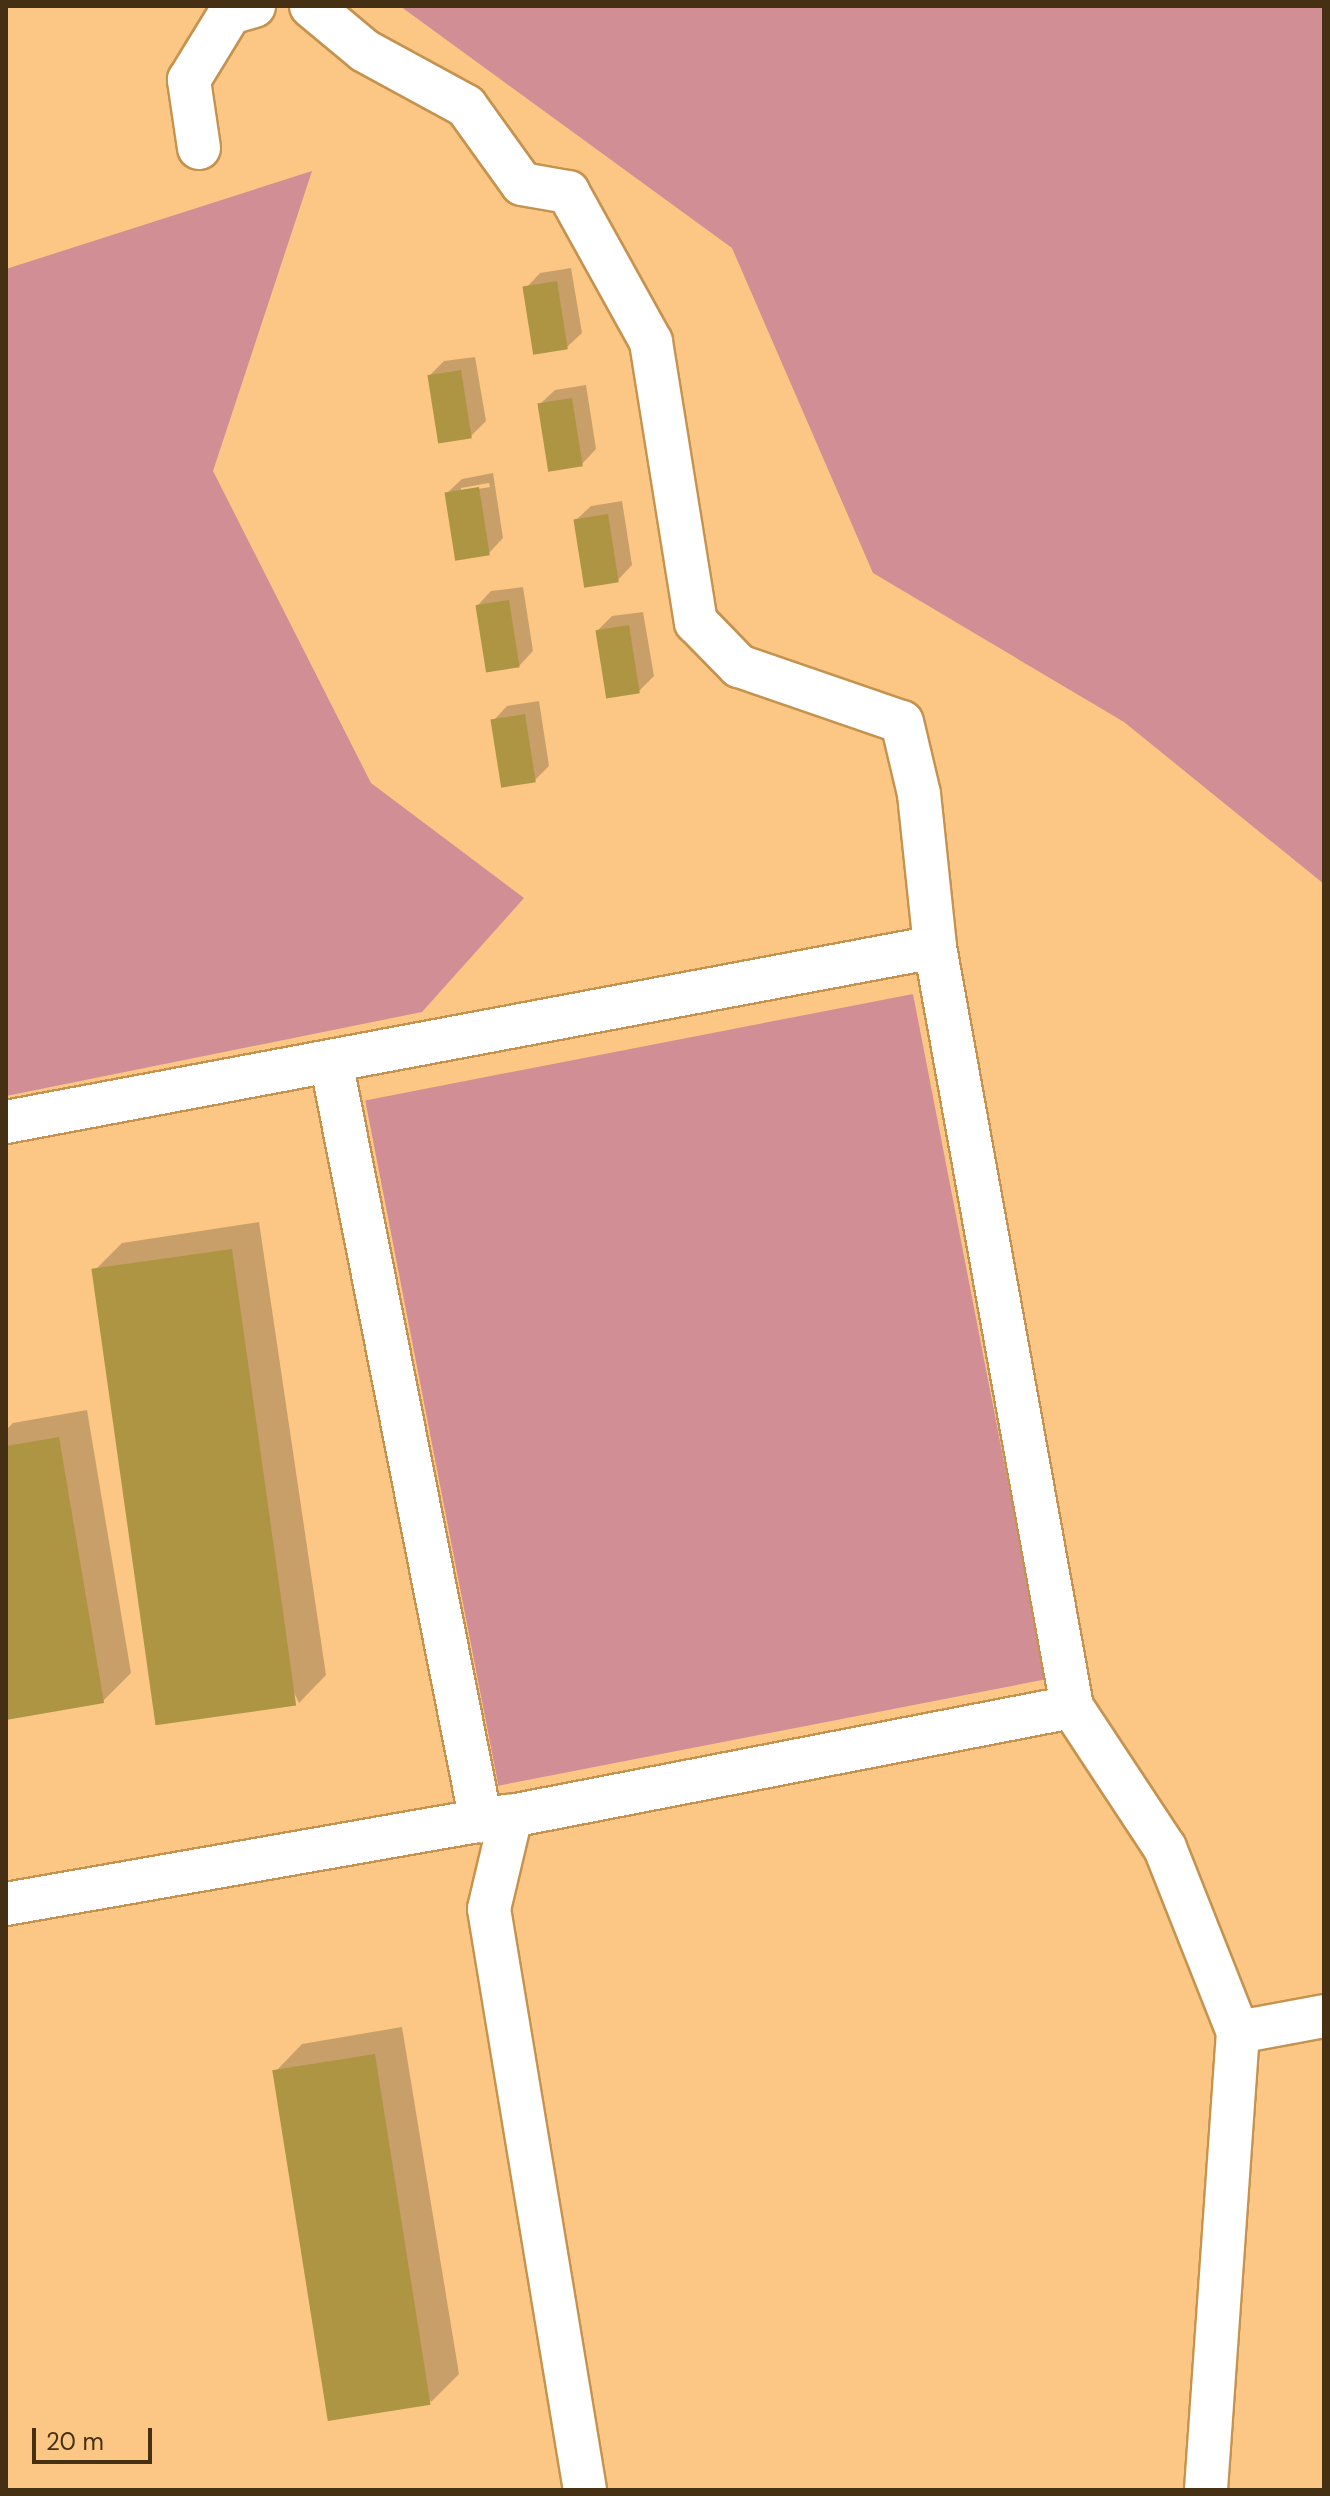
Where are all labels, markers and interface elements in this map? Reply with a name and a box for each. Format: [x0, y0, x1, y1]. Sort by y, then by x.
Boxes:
scale bar [36, 2412, 156, 2462]
text: 20 m [46, 2426, 104, 2457]

